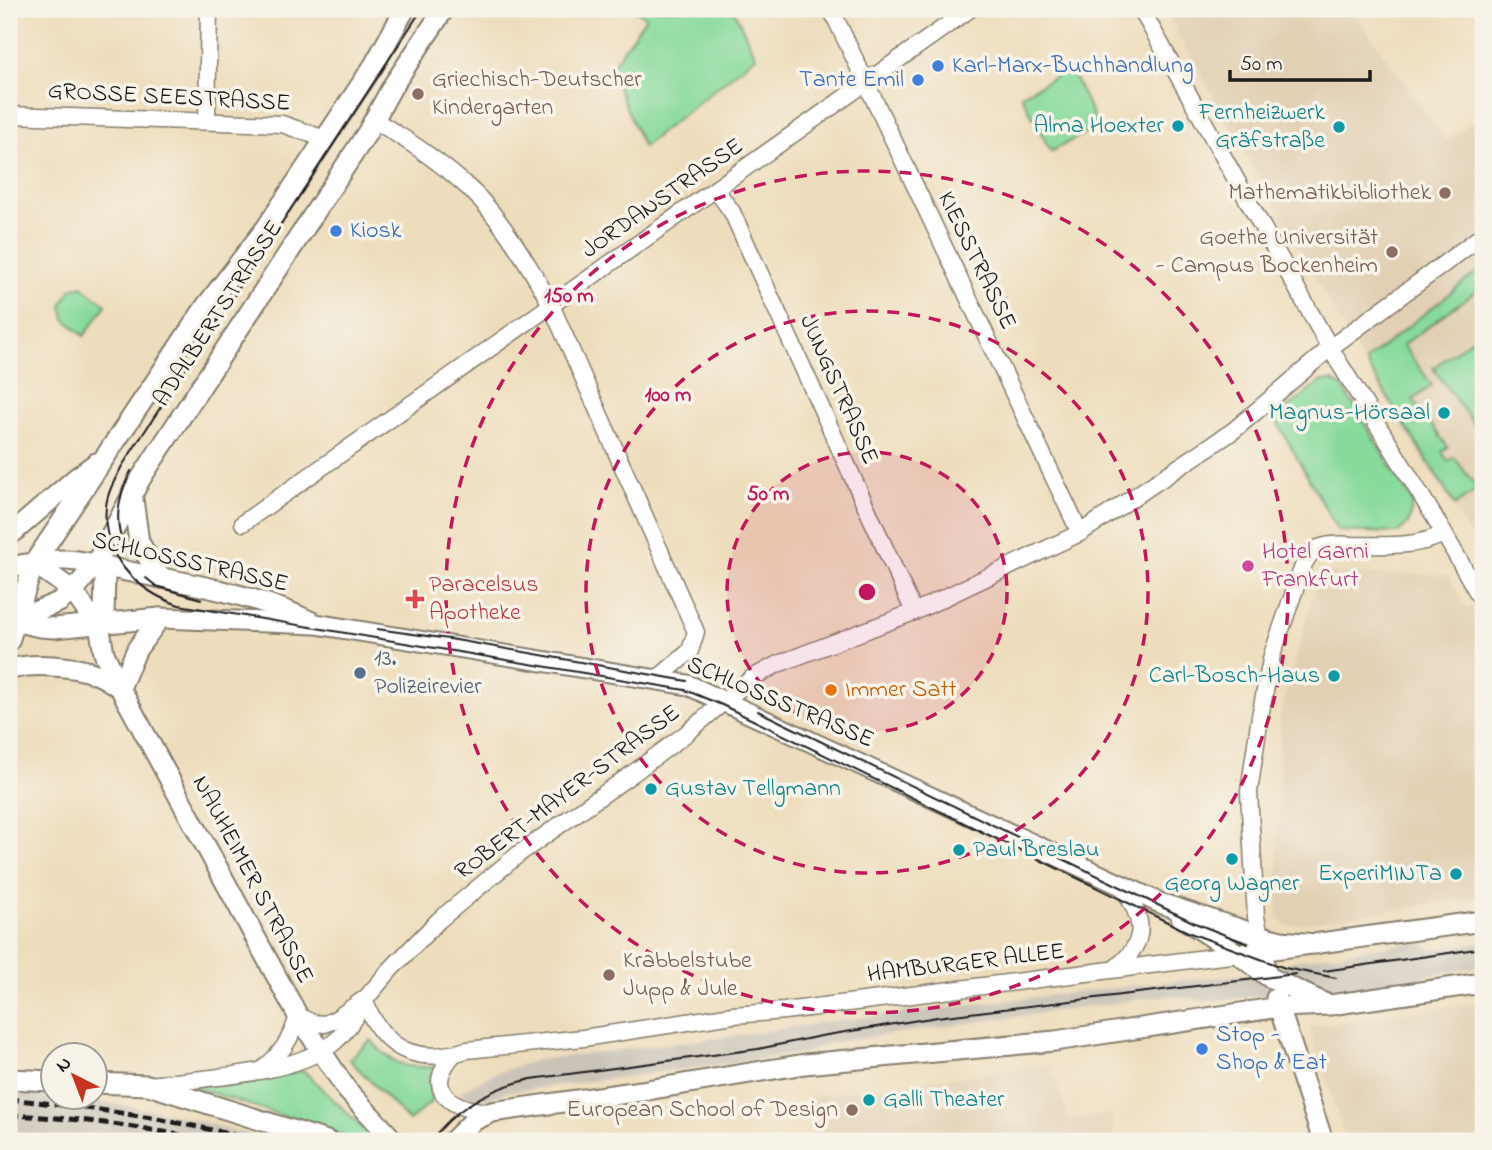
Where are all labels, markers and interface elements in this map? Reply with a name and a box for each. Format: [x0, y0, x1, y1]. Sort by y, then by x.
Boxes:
scale bar [1230, 38, 1370, 82]
place label: Karl-Marx-Buchhandlung [952, 49, 1194, 84]
text: 50 m [1240, 50, 1283, 80]
marker: Karl-Marx-Buchhandlung [930, 58, 946, 74]
place label: Griechisch-Deutscher Kindergarten [432, 63, 642, 126]
place label: Tante Emil [799, 63, 904, 98]
marker: Tante Emil [910, 72, 926, 88]
street label: GROSSE SEESTRASSE [47, 74, 291, 122]
marker: Griechisch-Deutscher Kindergarten [410, 86, 426, 102]
place label: Fernheizwerk Gräfstraße [1197, 96, 1325, 159]
place label: Alma Hoexter [1033, 109, 1165, 144]
marker: Alma Hoexter [1170, 118, 1186, 134]
marker: Fernheizwerk Gräfstraße [1331, 119, 1347, 135]
street label: JORDANSTRASSE [575, 130, 751, 268]
place label: Mathematikbibliothek [1228, 176, 1431, 211]
marker: Mathematikbibliothek [1437, 185, 1453, 201]
street label: KIESSTRASSE [927, 186, 1025, 336]
street label: ADALBERTSTRASSE [145, 214, 293, 414]
place label: Kiosk [350, 214, 402, 249]
place label: Goethe Universität - Campus Bockenheim [1156, 221, 1378, 284]
marker: Kiosk [328, 223, 344, 239]
marker: Goethe Universität - Campus Bockenheim [1384, 244, 1400, 260]
text: 150 m [544, 282, 594, 312]
street label: JUNGSTRASSE [789, 309, 887, 471]
text: 100 m [645, 381, 691, 411]
place label: Magnus-Hörsaal [1269, 396, 1430, 431]
marker: Magnus-Hörsaal [1436, 405, 1452, 421]
text: 50 m [747, 480, 789, 510]
street label: SCHLOSSSTRASSE [88, 523, 292, 603]
place label: Hotel Garni Frankfurt [1261, 535, 1369, 598]
marker: Hotel Garni Frankfurt [1240, 558, 1256, 574]
place label: Paracelsus Apotheke [429, 568, 538, 631]
centre of rings [855, 580, 879, 604]
marker: Paracelsus Apotheke [407, 591, 423, 607]
place label: 13. Polizeirevier [374, 642, 482, 705]
street label: SCHLOSSSTRASSE [681, 648, 879, 758]
place label: Carl-Bosch-Haus [1149, 659, 1320, 694]
marker: 13. Polizeirevier [352, 665, 368, 681]
marker: Carl-Bosch-Haus [1326, 668, 1342, 684]
place label: Immer Satt [845, 673, 957, 708]
marker: Immer Satt [823, 682, 839, 698]
street label: ROBERT-MAYER-STRASSE [448, 697, 688, 889]
street label: NAUHEIMER STRASSE [182, 770, 322, 990]
place label: Gustav Tellgmann [665, 772, 841, 807]
marker: Gustav Tellgmann [643, 781, 659, 797]
place label: Paul Breslau [973, 833, 1099, 868]
marker: Paul Breslau [951, 842, 967, 858]
marker: Georg Wagner [1224, 851, 1240, 867]
place label: ExperiMINTa [1318, 857, 1442, 892]
marker: ExperiMINTa [1448, 866, 1464, 882]
place label: Georg Wagner [1165, 867, 1300, 902]
street label: HAMBURGER ALLEE [865, 935, 1067, 993]
place label: Krabbelstube Jupp & Jule [623, 944, 752, 1007]
marker: Krabbelstube Jupp & Jule [601, 967, 617, 983]
place label: Stop - Shop & Eat [1216, 1018, 1327, 1081]
marker: Stop - Shop & Eat [1194, 1041, 1210, 1057]
north arrow [38, 1042, 108, 1112]
text: N [50, 1051, 78, 1080]
place label: Galli Theater [883, 1083, 1005, 1118]
marker: Galli Theater [861, 1092, 877, 1108]
place label: European School of Design [566, 1093, 838, 1128]
marker: European School of Design [844, 1102, 860, 1118]

